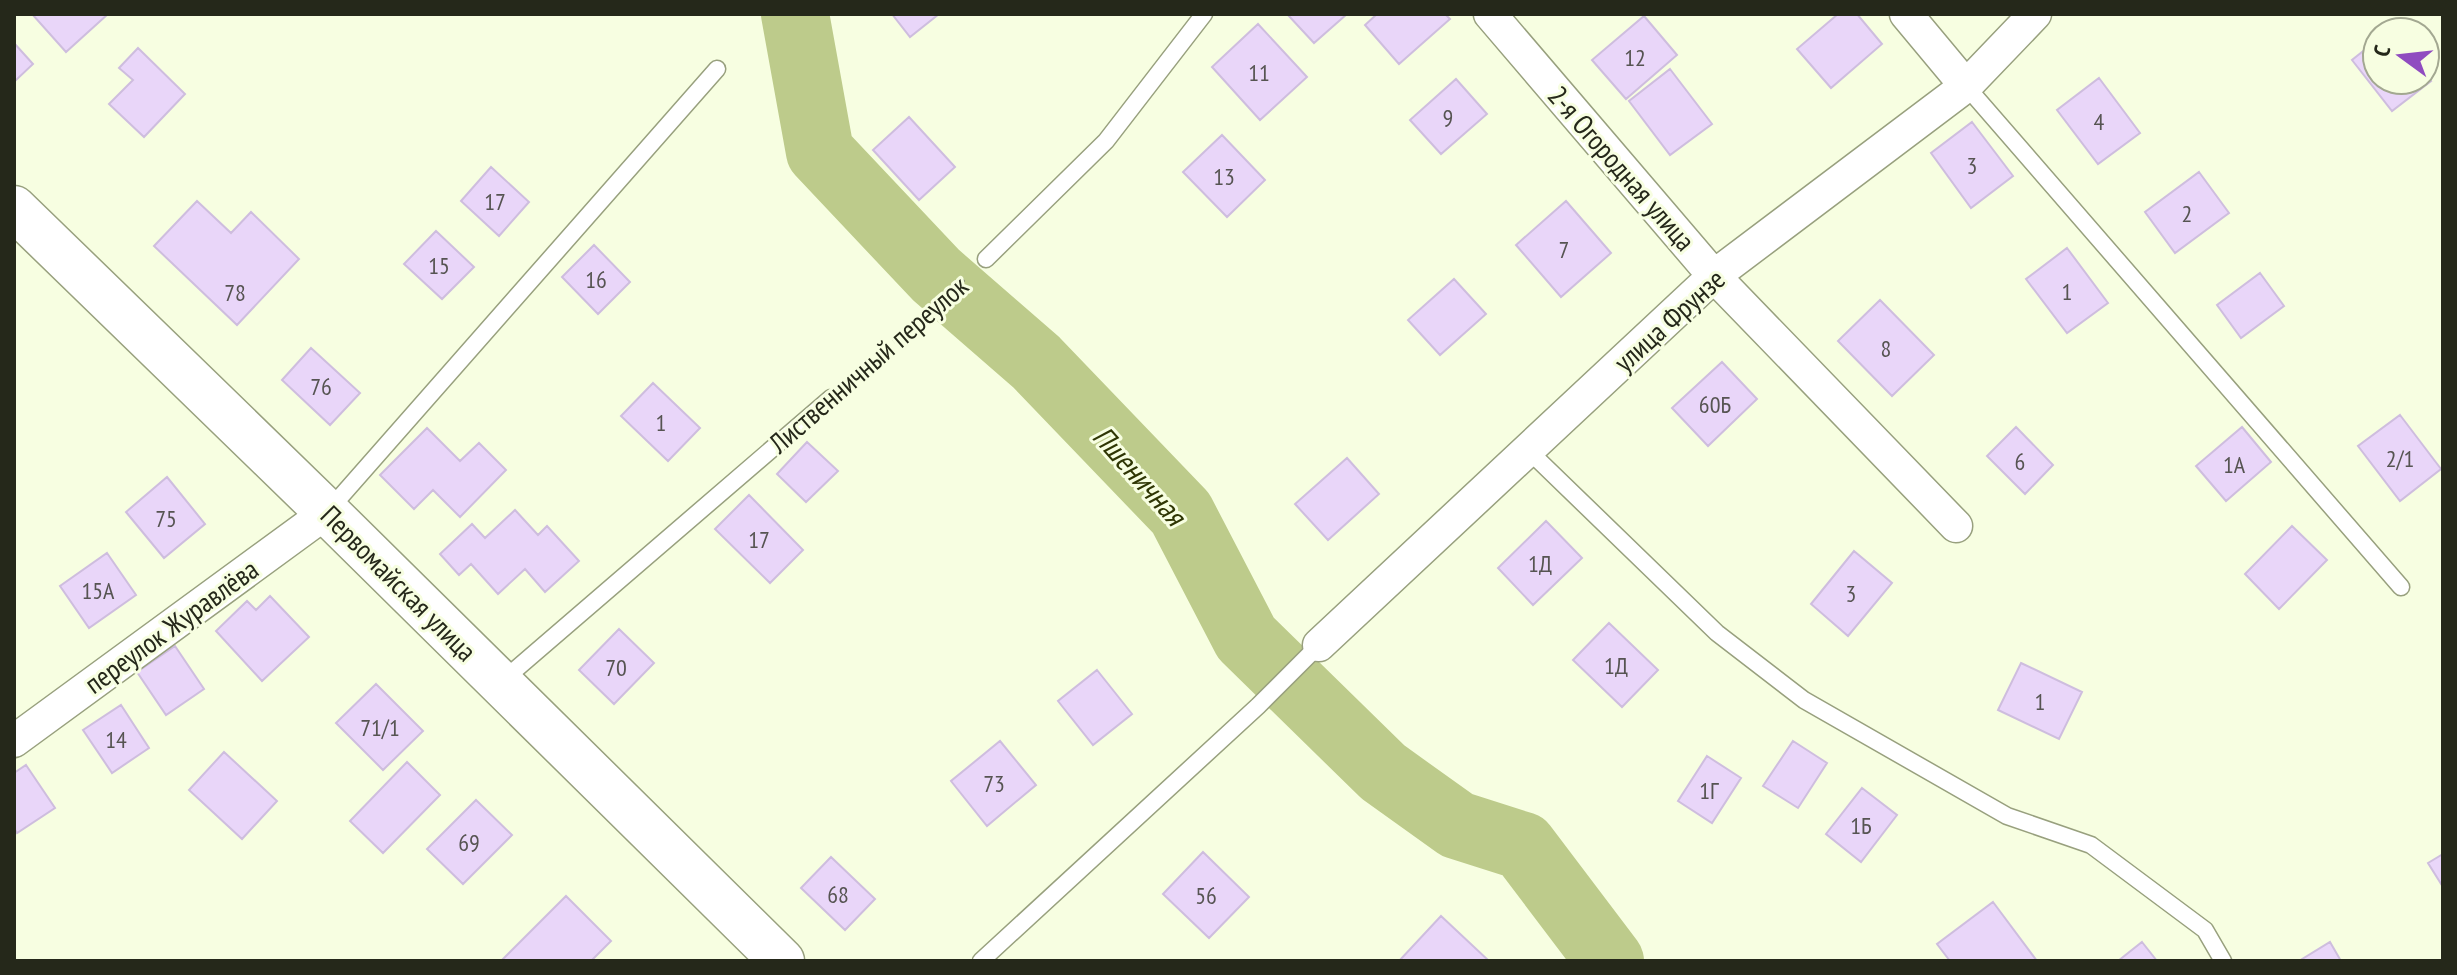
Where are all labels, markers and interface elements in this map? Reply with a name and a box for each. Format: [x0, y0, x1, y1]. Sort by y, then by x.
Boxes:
north arrow [2361, 16, 2441, 96]
house number: 12 [1624, 42, 1646, 73]
text: С [2367, 42, 2397, 59]
house number: 11 [1248, 57, 1270, 88]
street label: 2-я Огородная улица [1540, 78, 1704, 258]
house number: 9 [1443, 102, 1453, 133]
house number: 4 [2094, 106, 2105, 137]
house number: 3 [1967, 150, 1977, 181]
house number: 13 [1213, 161, 1235, 192]
house number: 17 [484, 186, 506, 217]
house number: 2 [2182, 198, 2192, 229]
house number: 7 [1559, 234, 1569, 265]
house number: 15 [428, 250, 450, 281]
street label: улица Фрунзе [1606, 260, 1732, 380]
house number: 16 [585, 264, 607, 295]
street label: Лиственничный переулок [760, 267, 976, 461]
house number: 1 [2062, 276, 2072, 307]
house number: 78 [224, 277, 246, 308]
house number: 8 [1881, 333, 1891, 364]
house number: 76 [310, 371, 332, 402]
house number: 60Б [1699, 389, 1731, 420]
house number: 1 [656, 407, 666, 438]
water label: Пшеничная [1085, 417, 1196, 535]
house number: 2/1 [2386, 443, 2414, 474]
house number: 6 [2015, 446, 2025, 477]
house number: 1А [2223, 449, 2246, 480]
street label: Первомайская улица [313, 497, 485, 669]
house number: 75 [155, 503, 177, 534]
house number: 17 [748, 524, 770, 555]
house number: 1Д [1528, 548, 1552, 579]
street label: переулок Журавлёва [77, 550, 265, 702]
house number: 15А [82, 575, 115, 606]
house number: 3 [1846, 578, 1856, 609]
house number: 1Д [1604, 650, 1628, 681]
house number: 70 [605, 652, 627, 683]
house number: 1 [2035, 686, 2045, 717]
house number: 71/1 [360, 712, 400, 743]
house number: 14 [105, 724, 127, 755]
house number: 73 [983, 768, 1005, 799]
house number: 1Г [1699, 775, 1719, 806]
house number: 1Б [1850, 810, 1872, 841]
house number: 69 [458, 827, 480, 858]
house number: 68 [827, 879, 849, 910]
house number: 56 [1195, 880, 1217, 911]

